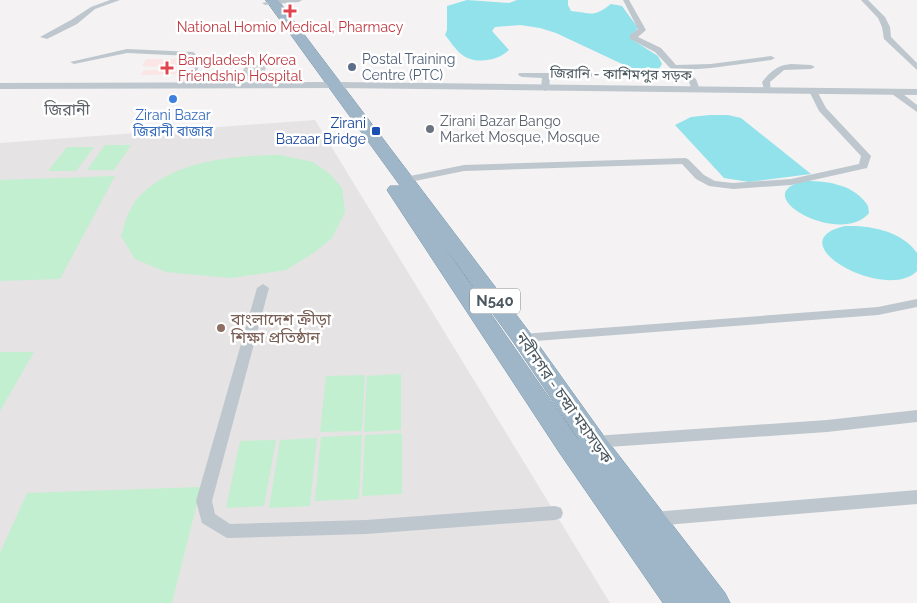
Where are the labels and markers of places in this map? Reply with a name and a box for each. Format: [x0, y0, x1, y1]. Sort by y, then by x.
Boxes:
marker: National Homio Medical, Pharmacy [284, 5, 296, 17]
place label: National Homio Medical, Pharmacy [177, 19, 404, 35]
place label: Postal Training Centre (PTC) [362, 51, 455, 83]
place label: Bangladesh Korea Friendship Hospital [178, 52, 302, 84]
marker: Bangladesh Korea Friendship Hospital [160, 61, 174, 75]
marker: Postal Training Centre (PTC) [346, 61, 358, 73]
marker: Zirani Bazar জিরানী বাজার [167, 93, 179, 105]
place label: Zirani Bazar জিরানী বাজার [132, 107, 214, 139]
place label: Zirani Bazar Bango Market Mosque, Mosque [440, 113, 600, 145]
place label: Zirani Bazaar Bridge [276, 115, 366, 147]
marker: Zirani Bazar Bango Market Mosque, Mosque [424, 123, 436, 135]
marker: Zirani Bazaar Bridge [370, 125, 382, 137]
place label: বাংলাদেশ ক্রীড়া শিক্ষা প্রতিষ্ঠান [230, 310, 332, 347]
marker: বাংলাদেশ ক্রীড়া শিক্ষা প্রতিষ্ঠান [215, 322, 227, 334]

